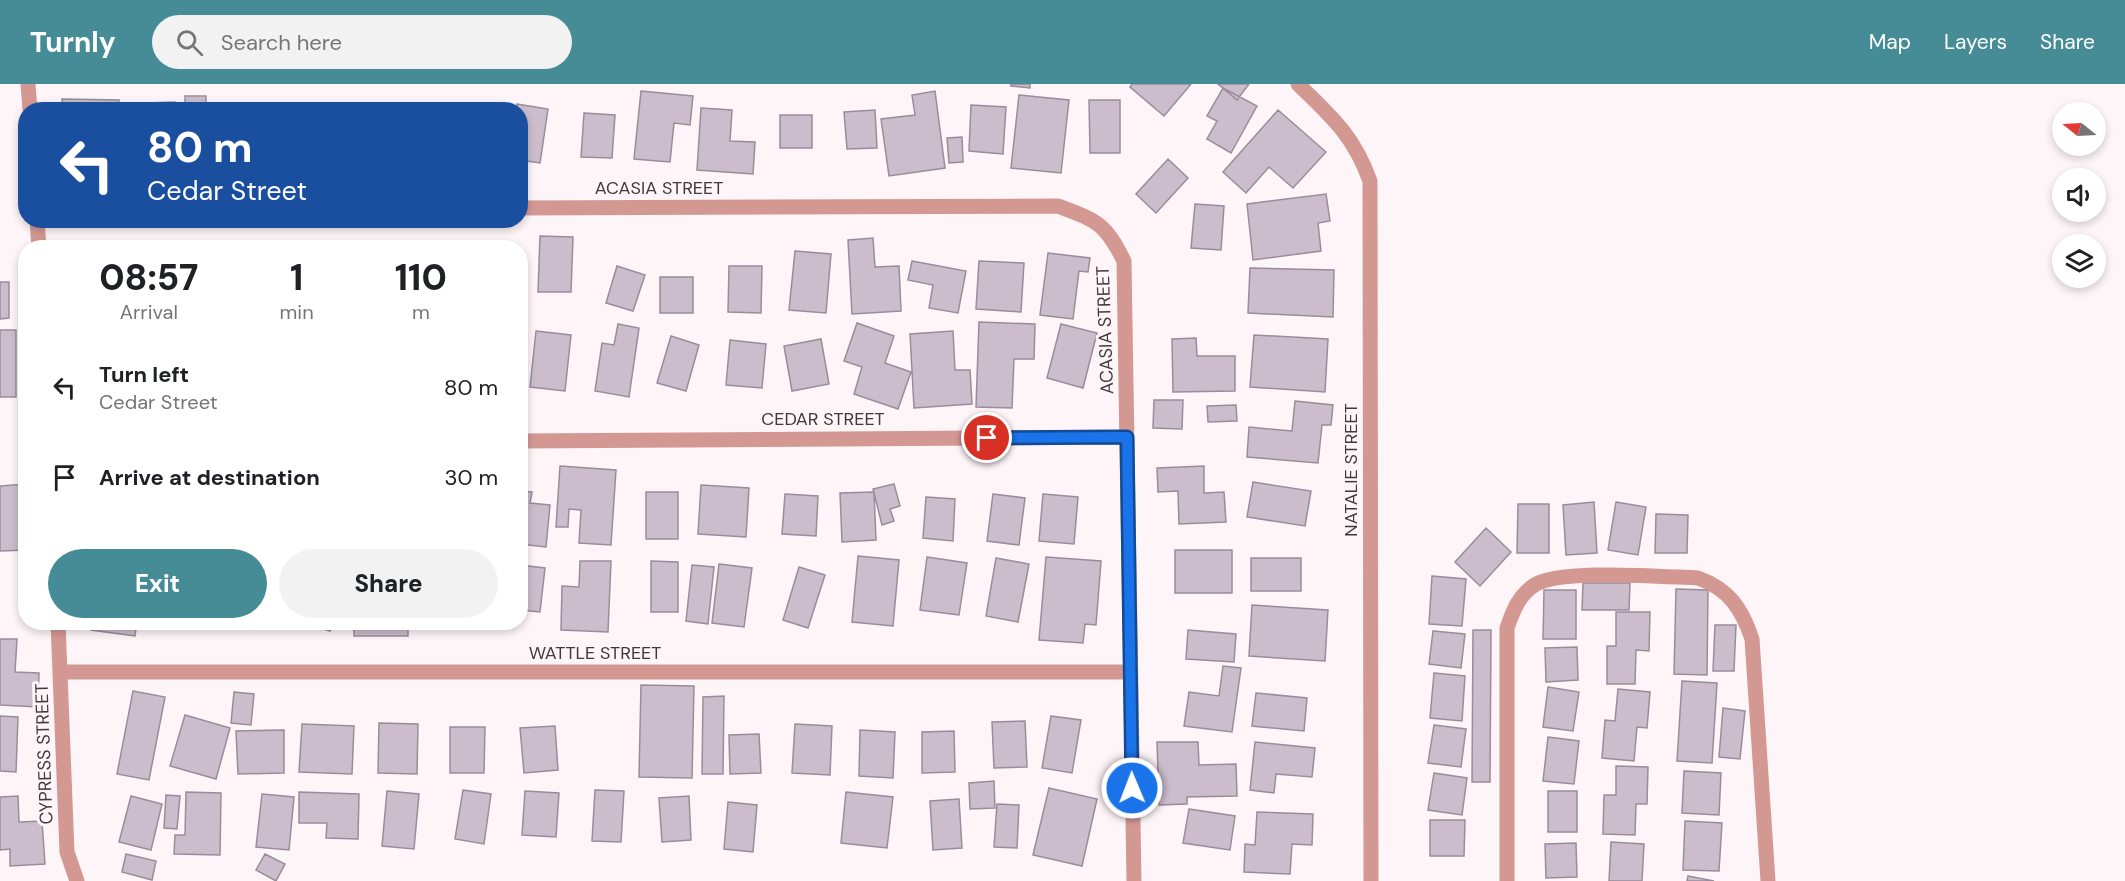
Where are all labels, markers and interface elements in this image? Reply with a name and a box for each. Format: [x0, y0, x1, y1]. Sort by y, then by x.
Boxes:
search box [152, 15, 572, 69]
text: Turnly [30, 24, 116, 61]
icon: search [173, 26, 206, 59]
text: Search here [221, 28, 342, 57]
text: Map [1869, 28, 1911, 56]
text: Layers [1944, 28, 2007, 56]
text: Share [2040, 28, 2095, 56]
north arrow [2052, 102, 2106, 156]
map controls [2052, 102, 2106, 288]
text: 80 m [147, 120, 253, 175]
icon: left [48, 126, 126, 204]
button: sound [2052, 168, 2106, 222]
text: Cedar Street [147, 173, 307, 208]
street label: ACASIA STREET [595, 176, 723, 200]
button: layers [2052, 234, 2106, 288]
text: 08:57 [99, 254, 198, 301]
text: 1 [290, 254, 303, 301]
text: 110 [395, 254, 447, 301]
street label: ACASIA STREET [1091, 265, 1119, 395]
text: Arrival [120, 299, 178, 325]
text: min [280, 299, 314, 325]
text: m [412, 299, 430, 325]
text: Turn left [99, 360, 189, 389]
icon: left [48, 371, 81, 404]
text: 80 m [444, 373, 498, 402]
text: Cedar Street [99, 389, 218, 415]
street label: NATALIE STREET [1339, 403, 1363, 537]
street label: CEDAR STREET [761, 407, 885, 431]
pin [961, 412, 1012, 463]
icon: arrive [970, 421, 1003, 454]
icon: arrive [48, 461, 81, 494]
text: Arrive at destination [99, 463, 320, 492]
text: 30 m [444, 463, 498, 492]
button: Exit [48, 549, 267, 618]
button: Share [279, 549, 498, 618]
street label: WATTLE STREET [529, 641, 661, 665]
street label: CYPRESS STREET [30, 683, 58, 825]
position arrow [1100, 756, 1164, 820]

